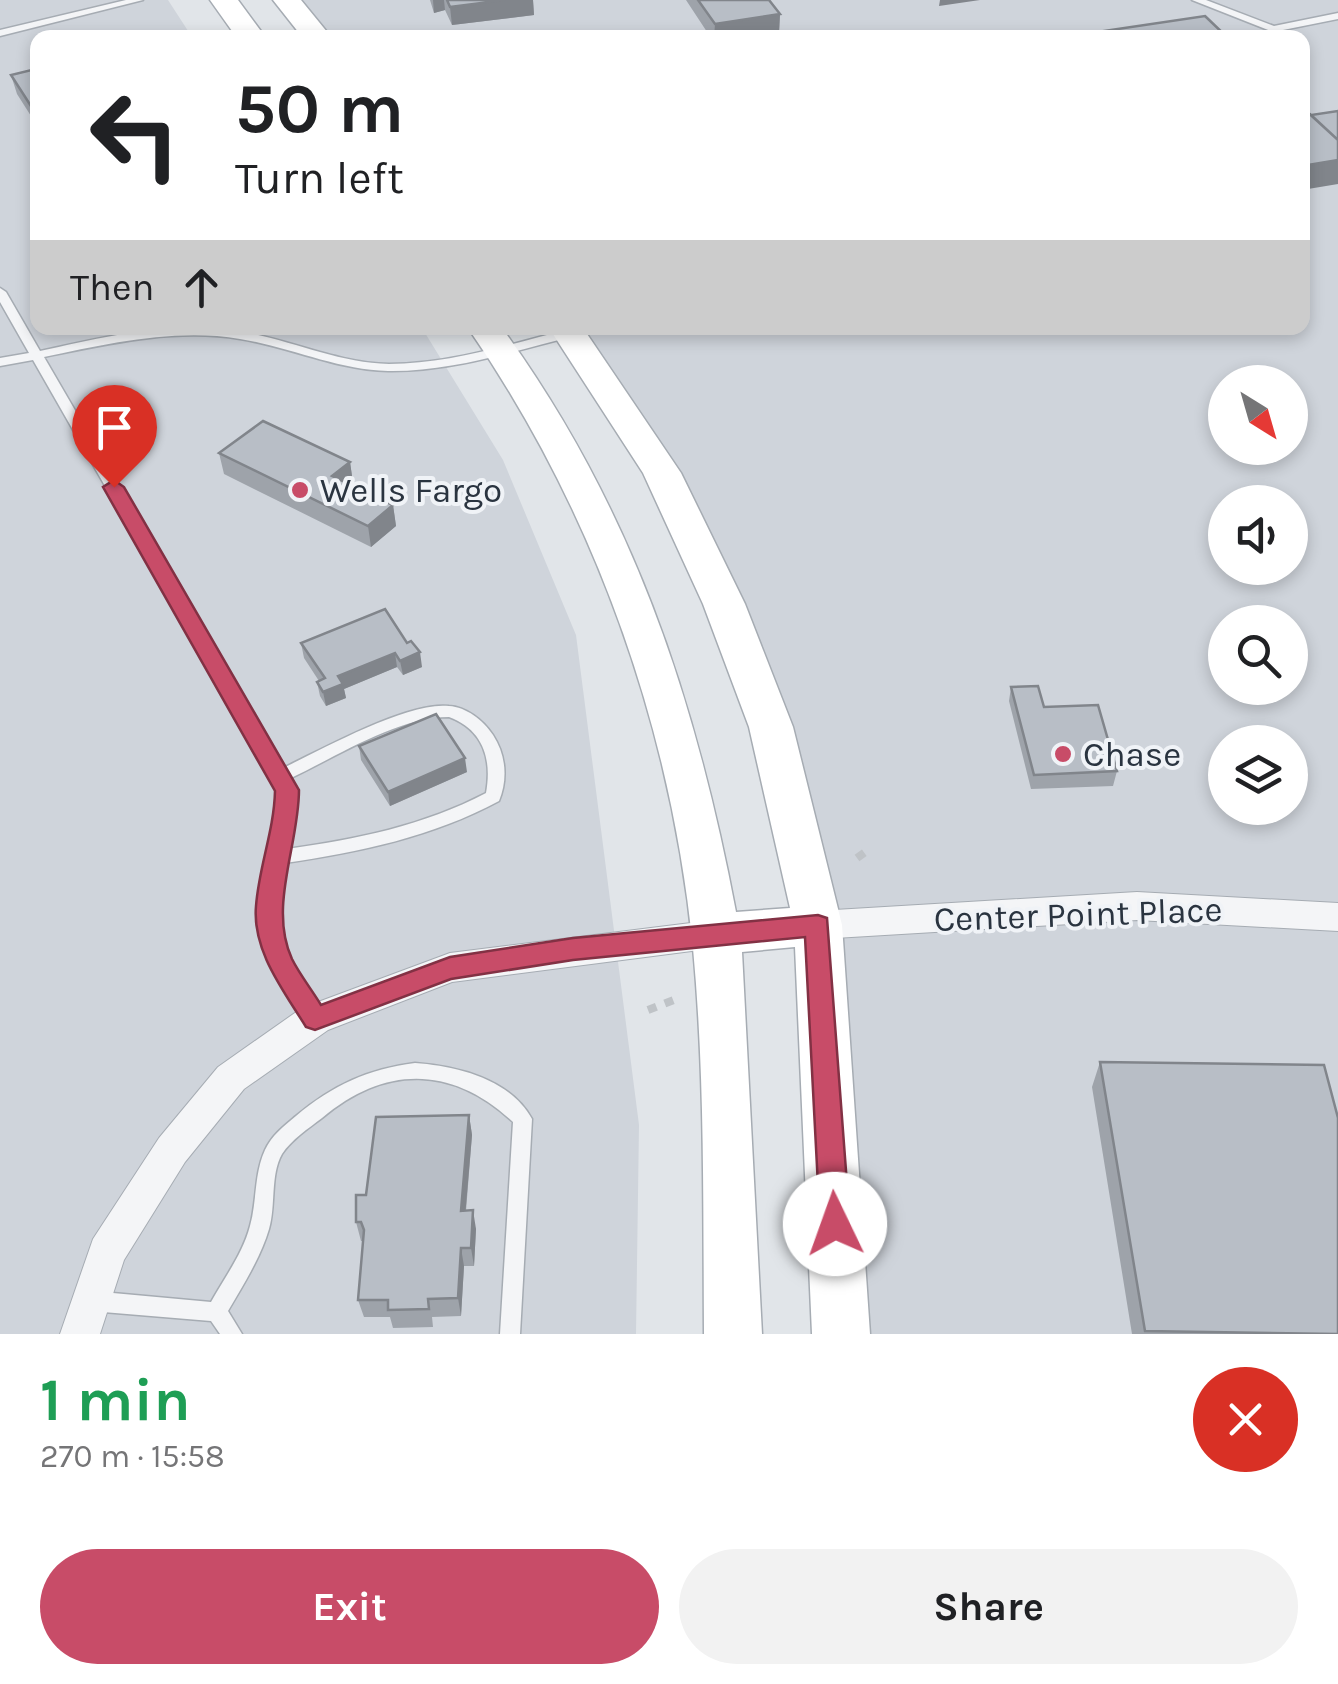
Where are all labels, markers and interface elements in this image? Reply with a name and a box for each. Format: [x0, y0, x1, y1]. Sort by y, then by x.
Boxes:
text: 50 m [235, 68, 404, 150]
icon: left [70, 70, 200, 200]
text: Turn left [235, 152, 404, 204]
icon: ahead [174, 260, 229, 315]
text: Then [70, 265, 154, 310]
north arrow [1208, 365, 1308, 465]
map controls [1208, 365, 1308, 825]
pin [72, 385, 157, 488]
icon: arrive [87, 400, 142, 455]
place label: Wells Fargo [320, 470, 502, 511]
marker: Wells Fargo [289, 479, 311, 501]
button: sound [1208, 485, 1308, 585]
button: search [1208, 605, 1308, 705]
button: layers [1208, 725, 1308, 825]
place label: Chase [1083, 734, 1181, 775]
marker: Chase [1052, 743, 1074, 765]
street label: Center Point Place [933, 889, 1223, 940]
position arrow [783, 1172, 887, 1276]
text: 1 min [40, 1365, 191, 1435]
button: close [1193, 1367, 1298, 1472]
text: 270 m · 15:58 [40, 1438, 225, 1475]
button: Exit [40, 1549, 659, 1664]
button: Share [679, 1549, 1298, 1664]

